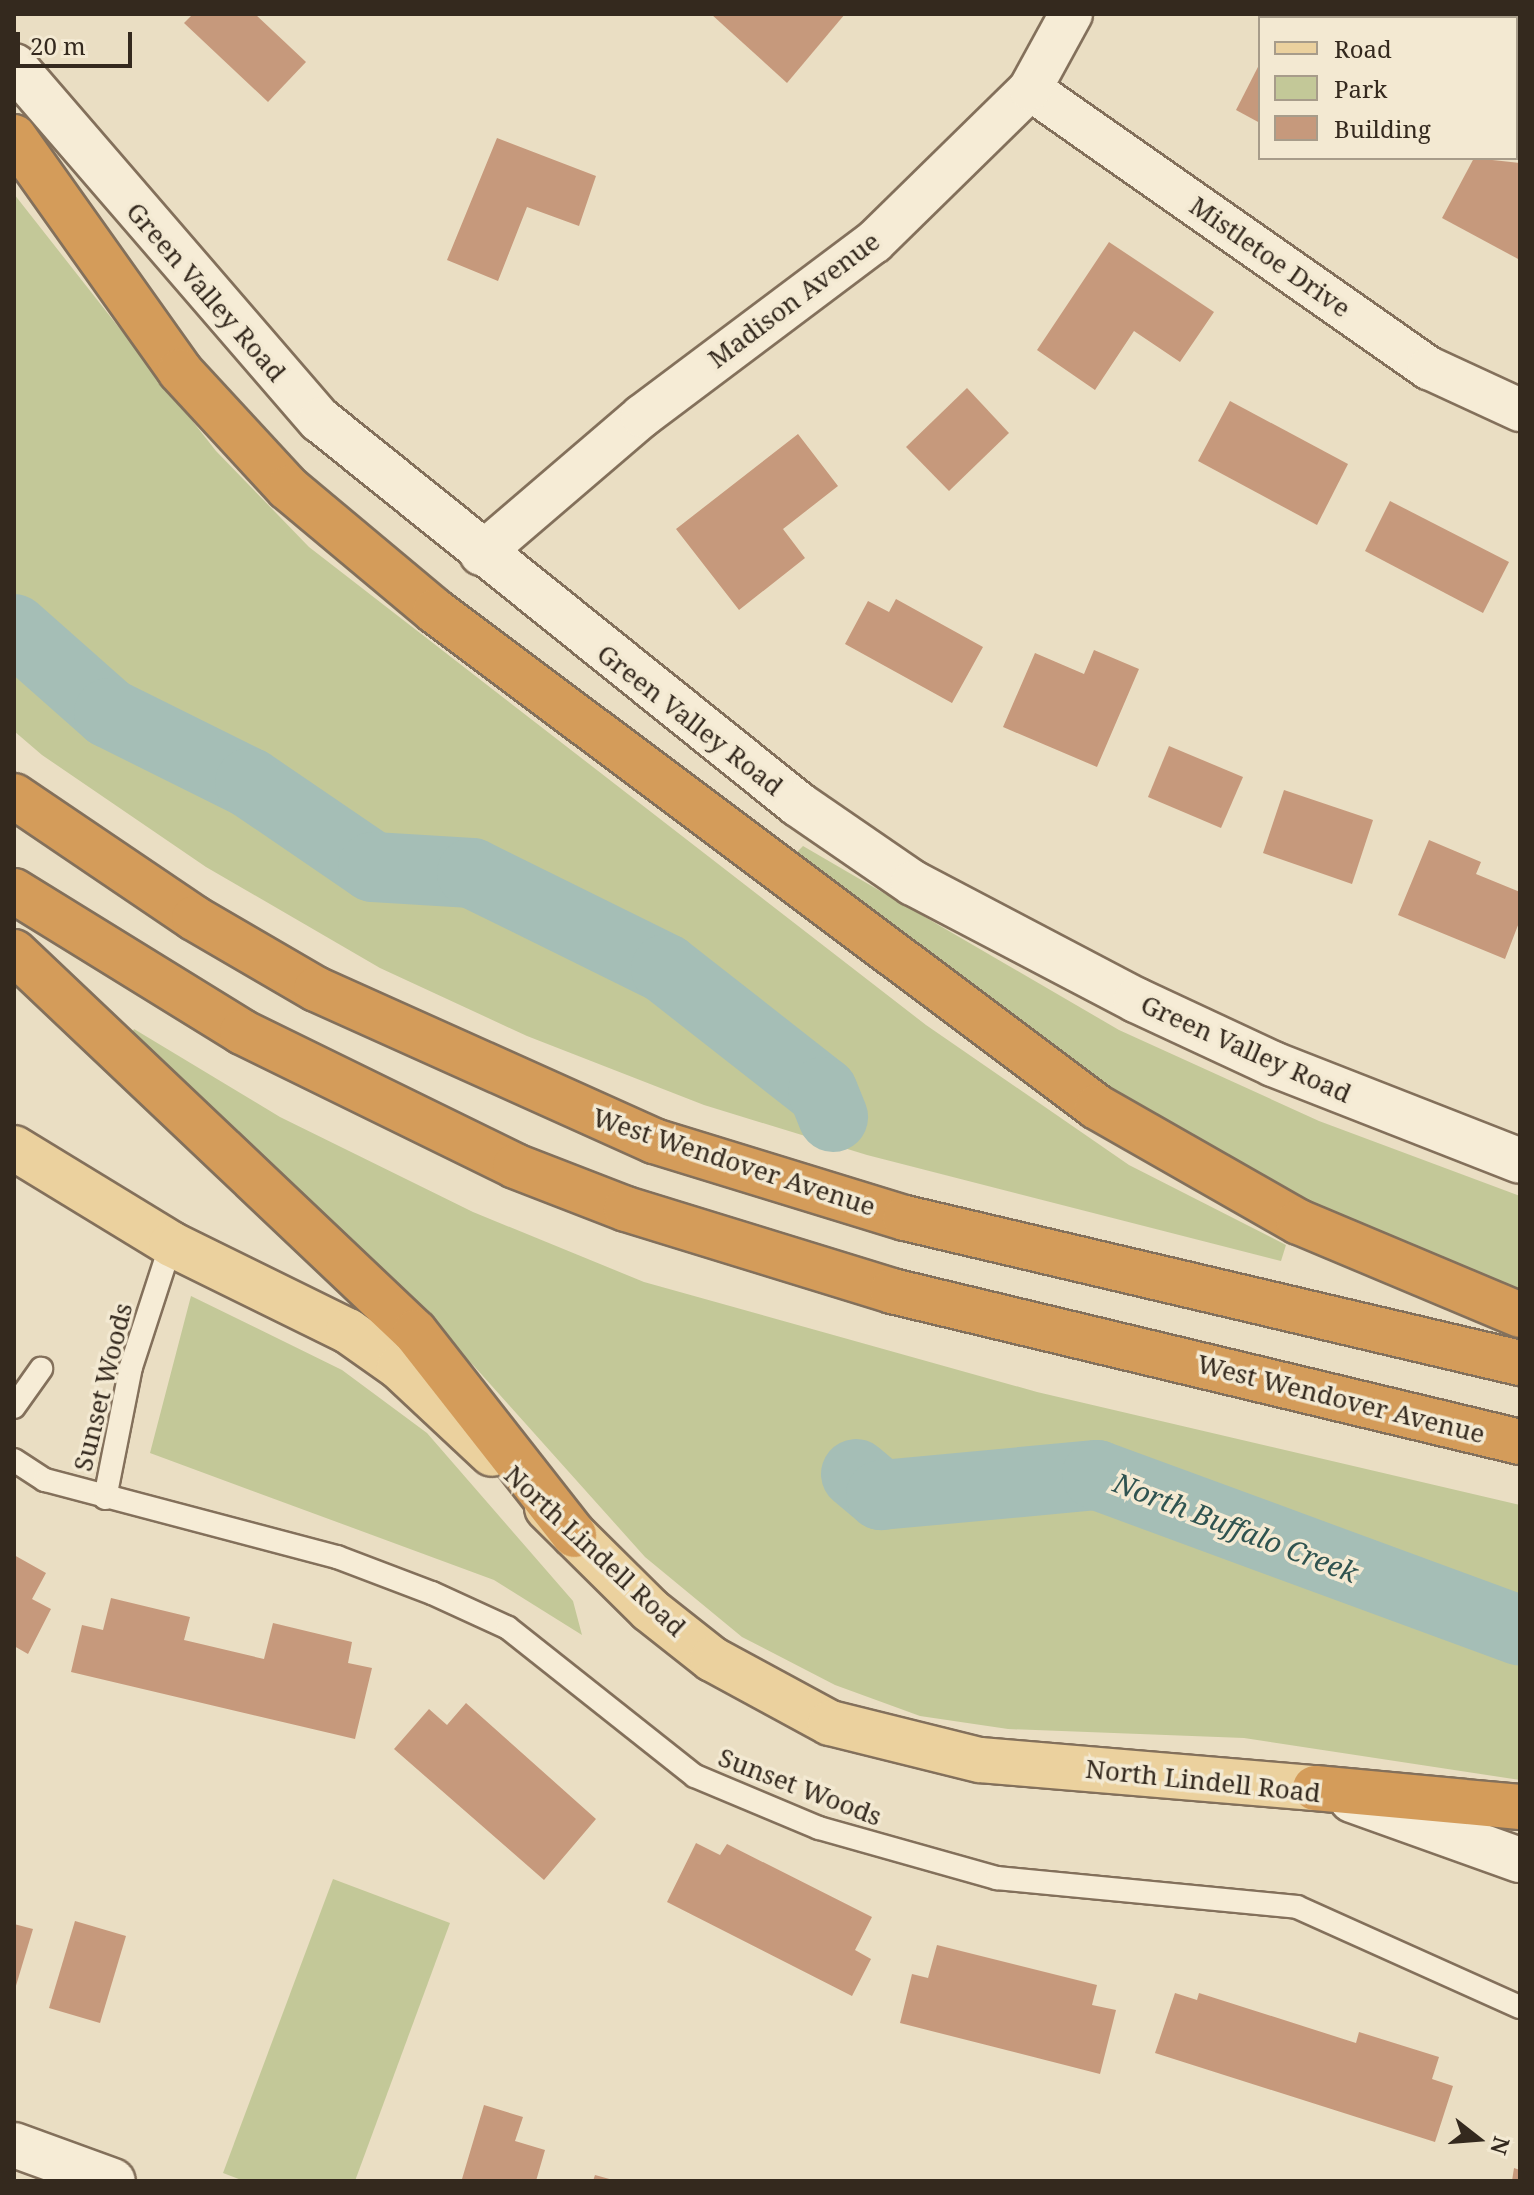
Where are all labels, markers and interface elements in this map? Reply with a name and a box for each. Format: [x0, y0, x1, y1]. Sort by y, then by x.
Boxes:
scale bar [20, 16, 136, 66]
legend [1258, 16, 1518, 160]
text: 20 m [30, 29, 86, 62]
text: Road [1334, 32, 1392, 65]
text: Park [1334, 72, 1387, 105]
text: Building [1334, 112, 1431, 145]
street label: Mistletoe Drive [1184, 190, 1356, 324]
street label: Green Valley Road [120, 196, 292, 388]
street label: Madison Avenue [702, 225, 886, 375]
street label: Green Valley Road [591, 638, 789, 802]
street label: Green Valley Road [1136, 989, 1356, 1109]
street label: West Wendover Avenue [589, 1102, 879, 1222]
street label: Sunset Woods [67, 1300, 139, 1474]
street label: West Wendover Avenue [1194, 1348, 1488, 1450]
street label: North Lindell Road [498, 1459, 692, 1643]
water label: North Buffalo Creek [1109, 1465, 1363, 1589]
street label: Sunset Woods [714, 1742, 886, 1832]
street label: North Lindell Road [1084, 1753, 1322, 1809]
north arrow [1438, 2099, 1518, 2179]
text: N [1484, 2133, 1518, 2159]

